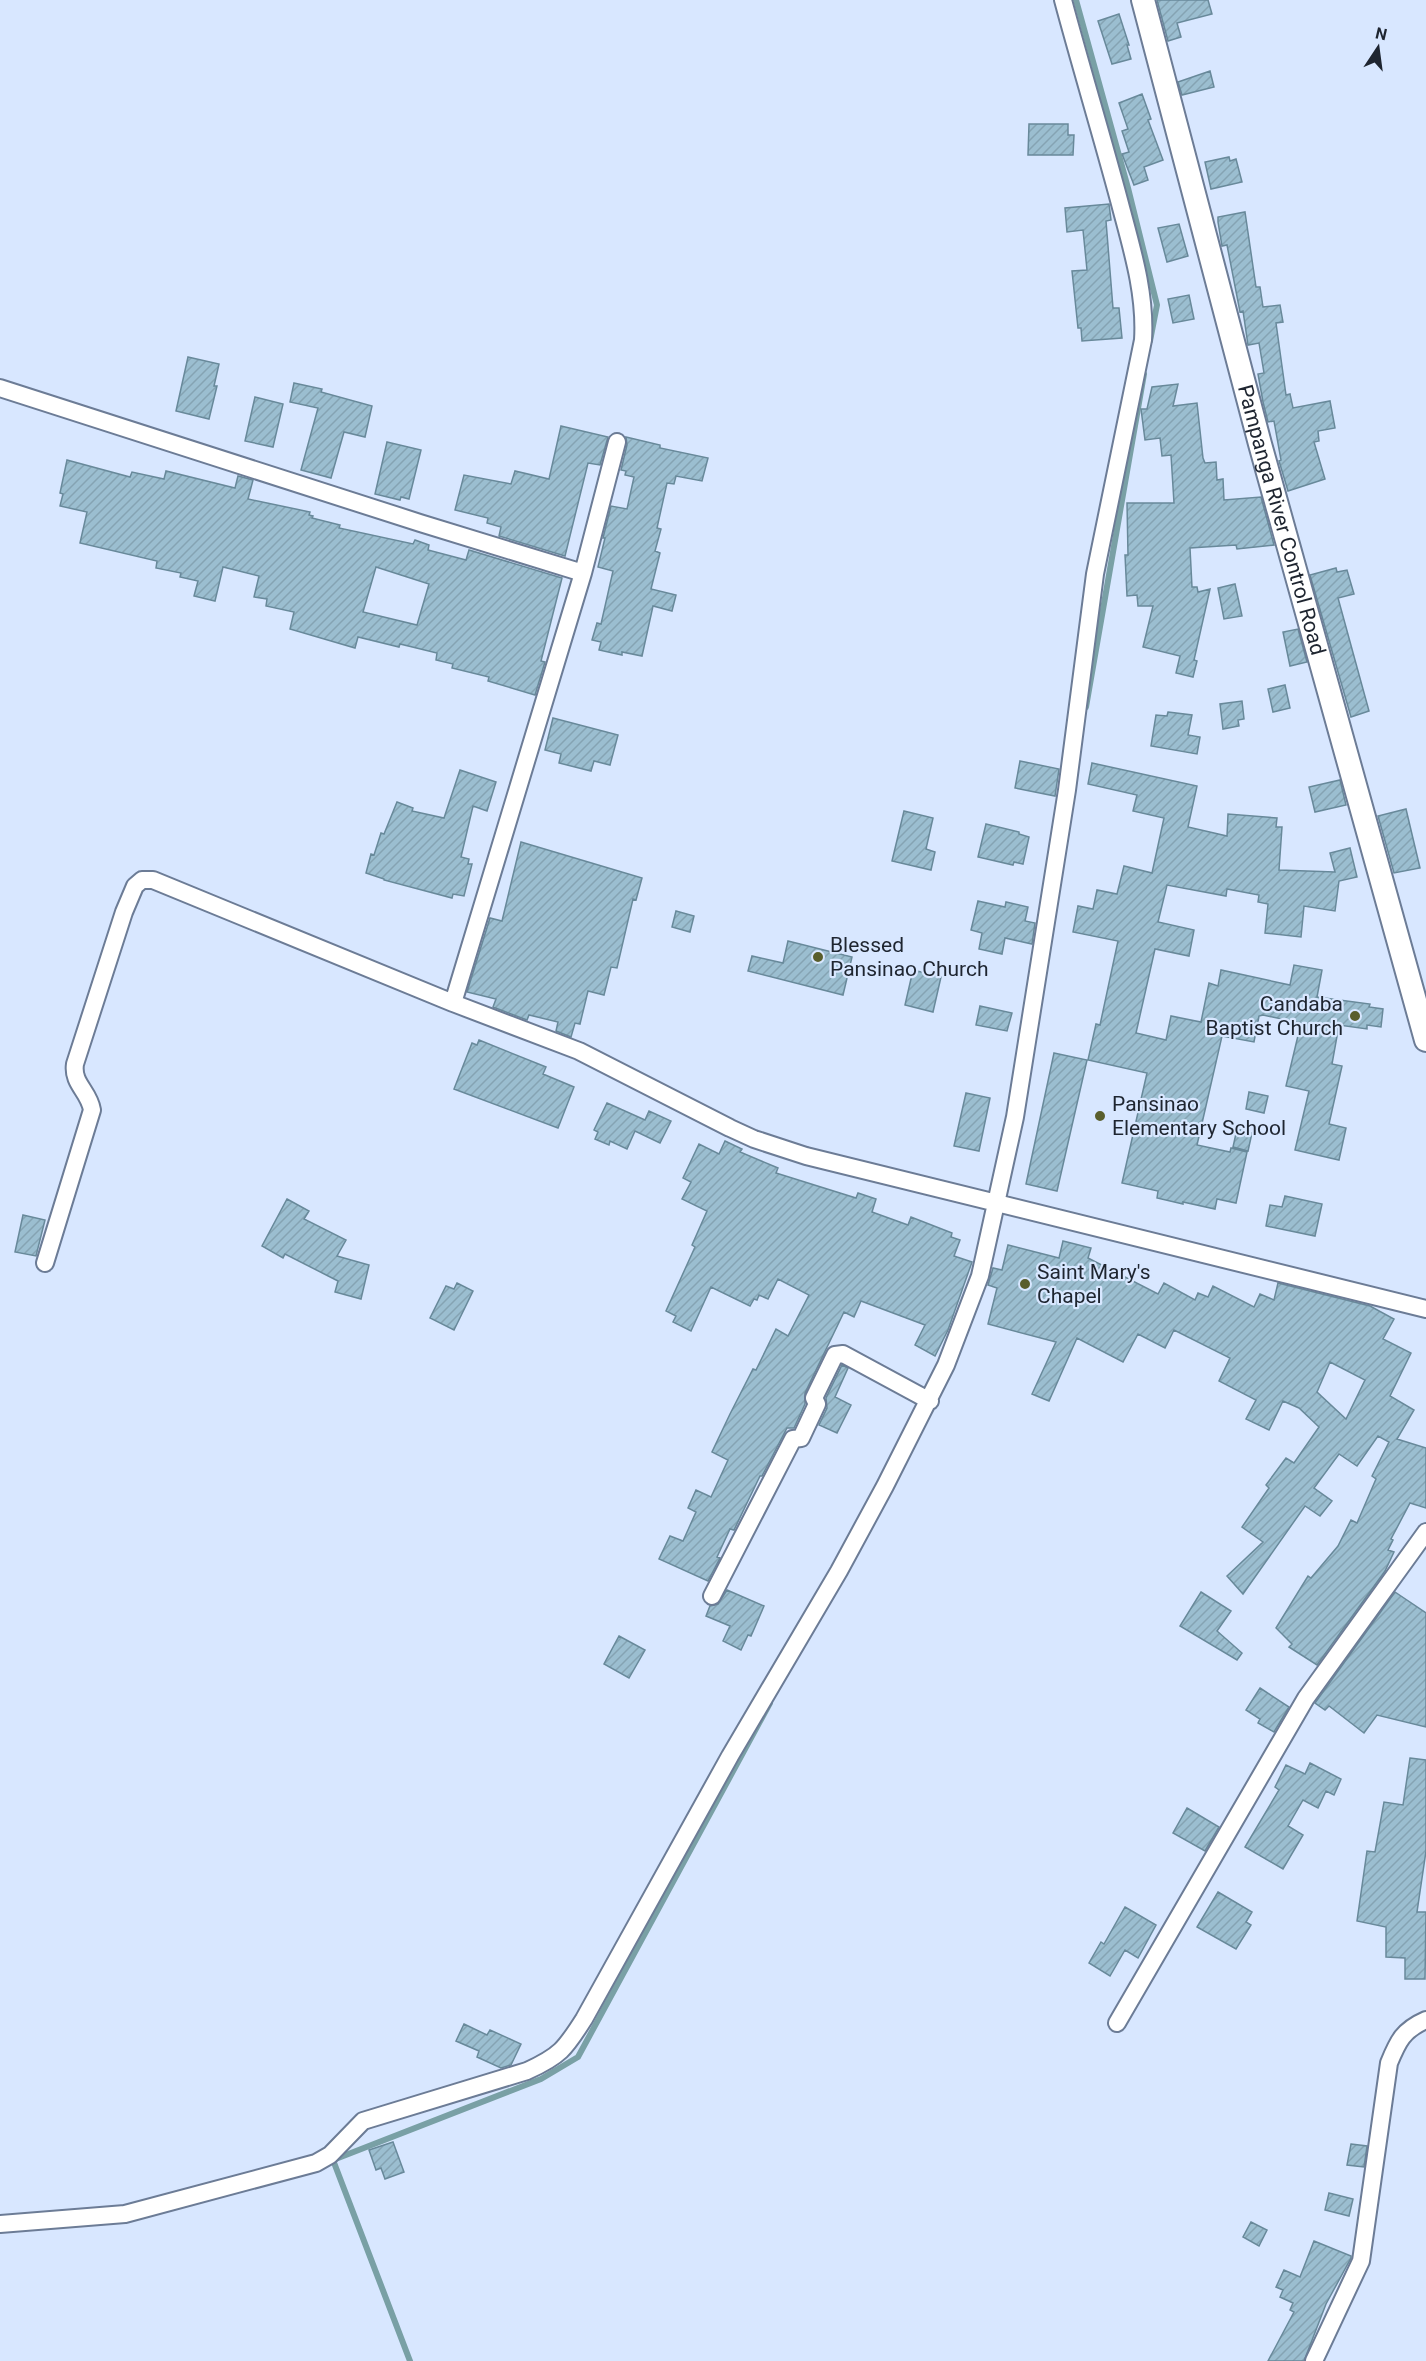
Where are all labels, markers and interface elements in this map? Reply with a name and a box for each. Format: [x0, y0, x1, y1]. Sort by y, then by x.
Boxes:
north arrow [1348, 18, 1408, 78]
text: N [1374, 23, 1389, 44]
street label: Pampanga River Control Road [1233, 382, 1330, 658]
place label: Blessed Pansinao Church [830, 933, 989, 981]
marker: Blessed Pansinao Church [811, 950, 825, 964]
place label: Candaba Baptist Church [1206, 992, 1343, 1040]
marker: Candaba Baptist Church [1348, 1009, 1362, 1023]
place label: Pansinao Elementary School [1112, 1092, 1286, 1140]
marker: Pansinao Elementary School [1093, 1109, 1107, 1123]
place label: Saint Mary's Chapel [1037, 1260, 1151, 1308]
marker: Saint Mary's Chapel [1018, 1277, 1032, 1291]

